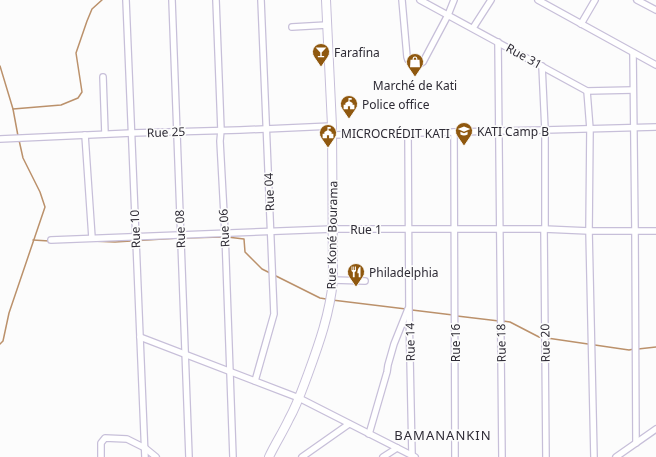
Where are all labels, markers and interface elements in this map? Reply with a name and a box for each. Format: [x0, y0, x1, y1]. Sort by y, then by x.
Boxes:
street label: Rue 31 [503, 39, 545, 73]
bar icon: Farafina [311, 42, 331, 67]
place label: Farafina [334, 44, 380, 61]
shop icon: Marché de Kati [405, 52, 425, 77]
place label: Marché de Kati [373, 77, 457, 94]
public building icon: Police office [339, 94, 359, 119]
place label: Police office [362, 96, 430, 113]
school or university icon: KATI Camp B [454, 121, 474, 146]
street label: Rue 25 [146, 123, 186, 141]
public building icon: MICROCRÉDIT KATI [318, 123, 338, 148]
place label: KATI Camp B [477, 123, 549, 140]
place label: MICROCRÉDIT KATI [341, 125, 450, 142]
street label: Rue 04 [260, 172, 278, 212]
street label: Rue Koné Bourama [323, 181, 341, 289]
street label: Rue 06 [214, 208, 233, 248]
street label: Rue 10 [126, 209, 144, 249]
street label: Rue 08 [171, 209, 189, 249]
street label: Rue 1 [350, 221, 382, 238]
restaurant icon: Philadelphia [346, 262, 366, 287]
place label: Philadelphia [369, 264, 438, 281]
street label: Rue 14 [401, 322, 419, 361]
street label: Rue 18 [492, 323, 510, 362]
street label: Rue 20 [536, 323, 554, 362]
street label: Rue 16 [447, 324, 464, 362]
district label: BAMANANKIN [394, 426, 492, 444]

